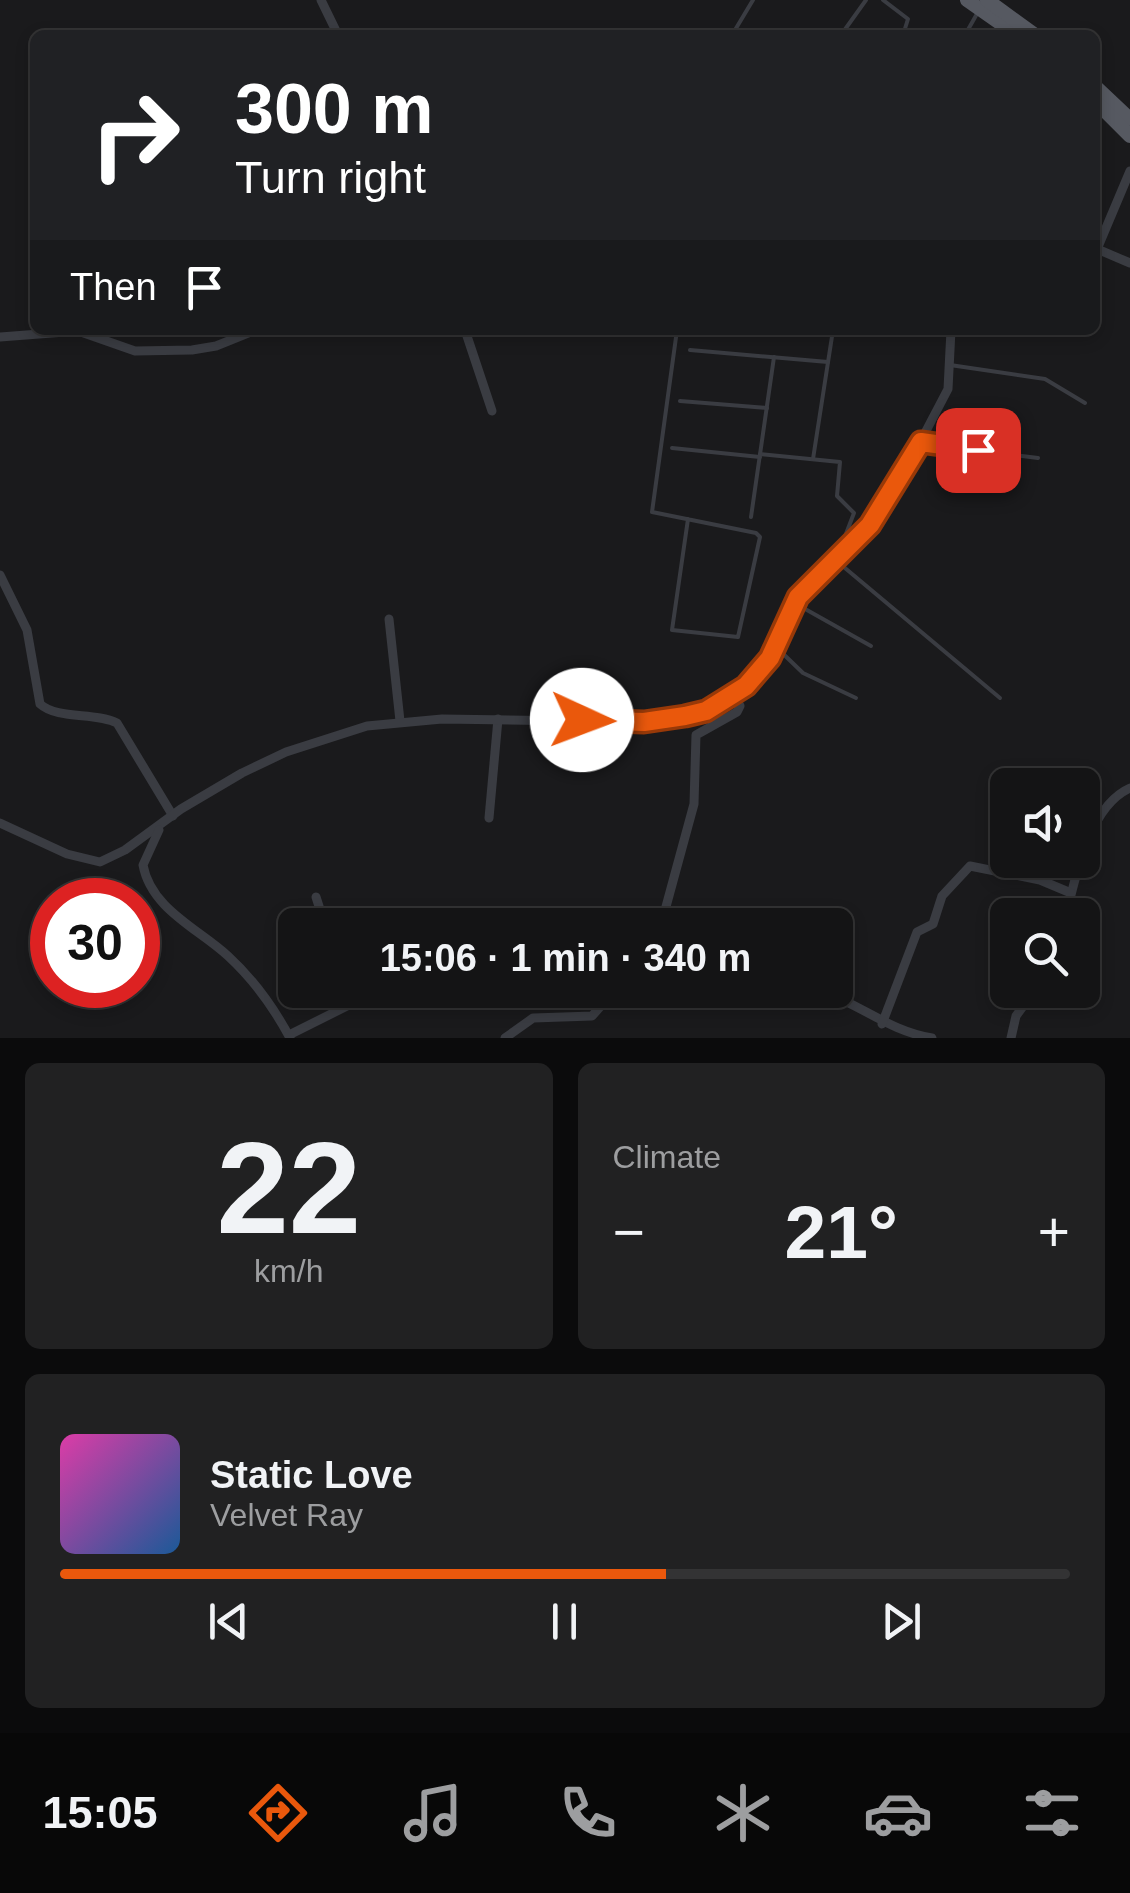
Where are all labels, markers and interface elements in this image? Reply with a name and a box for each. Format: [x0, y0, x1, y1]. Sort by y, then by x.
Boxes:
icon: right [70, 70, 200, 200]
text: 300 m [235, 70, 433, 148]
text: Turn right [235, 152, 426, 203]
icon: arrive [177, 260, 232, 315]
text: Then [70, 266, 157, 308]
pin [936, 408, 1021, 493]
icon: arrive [951, 423, 1006, 478]
position arrow [530, 668, 634, 772]
map controls [990, 768, 1100, 1008]
button: sound [990, 768, 1100, 878]
speed limit sign: 30 [30, 878, 160, 1008]
button: search [990, 898, 1100, 1008]
text: 15:06 · 1 min · 340 m [380, 937, 751, 979]
text: 22 [216, 1115, 361, 1261]
text: Climate [613, 1139, 721, 1175]
text: 21° [785, 1190, 898, 1274]
text: − [613, 1201, 645, 1263]
text: + [1038, 1201, 1070, 1263]
text: km/h [254, 1253, 323, 1289]
text: Static Love [210, 1454, 413, 1496]
text: Velvet Ray [210, 1497, 363, 1533]
icon: previous [201, 1594, 256, 1649]
icon: pause [537, 1594, 592, 1649]
icon: next [874, 1594, 929, 1649]
icon: directions [243, 1778, 313, 1848]
icon: music [398, 1778, 468, 1848]
icon: phone [553, 1778, 623, 1848]
icon: climate [708, 1778, 778, 1848]
icon: car [863, 1778, 933, 1848]
icon: filters [1017, 1778, 1087, 1848]
text: 15:05 [42, 1787, 158, 1838]

